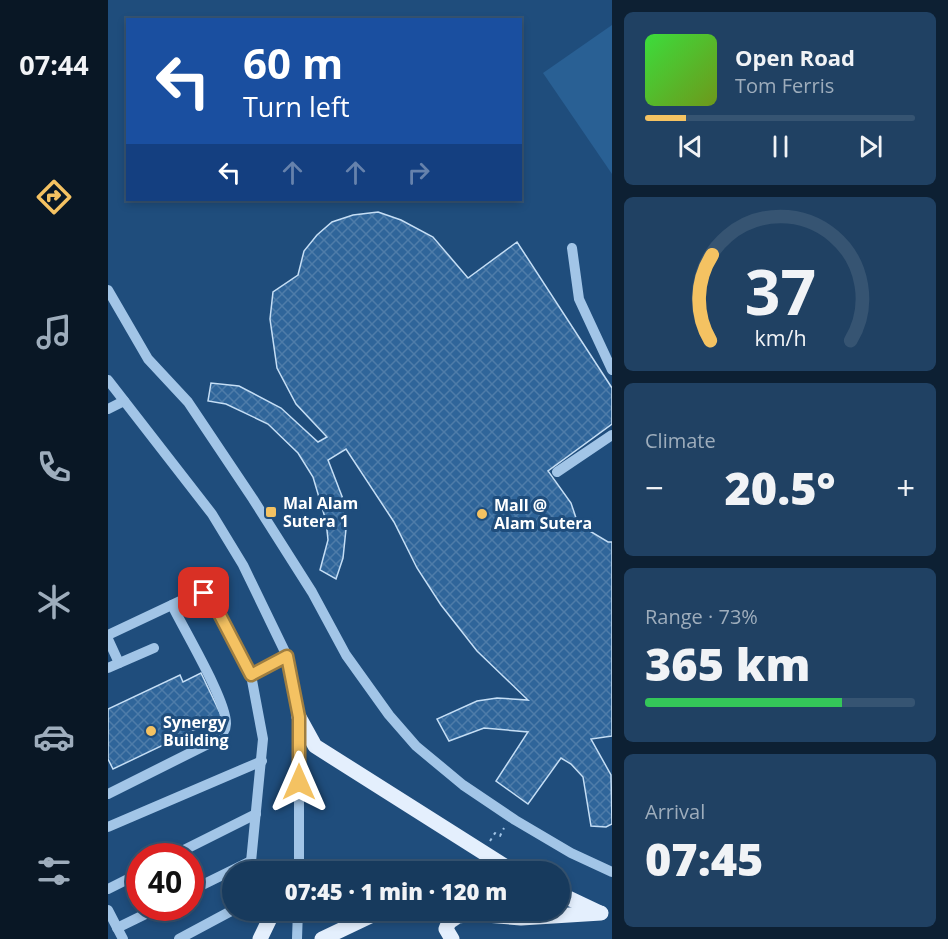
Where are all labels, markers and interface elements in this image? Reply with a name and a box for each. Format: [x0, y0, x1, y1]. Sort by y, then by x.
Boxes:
text: 60 m [243, 34, 343, 91]
icon: left [144, 42, 222, 120]
text: Open Road [735, 42, 855, 72]
text: 07:44 [19, 46, 89, 83]
text: Tom Ferris [735, 72, 834, 99]
text: Turn left [243, 88, 350, 125]
icon: previous [674, 130, 707, 163]
icon: pause [764, 130, 797, 163]
icon: next [854, 130, 887, 163]
icon: left [213, 156, 246, 189]
icon: ahead [276, 156, 309, 189]
icon: ahead [339, 156, 372, 189]
icon: right [402, 156, 435, 189]
icon: directions [33, 176, 75, 218]
text: 37 [744, 248, 816, 333]
icon: music [33, 311, 75, 353]
text: km/h [754, 324, 806, 353]
text: Climate [645, 427, 716, 454]
icon: phone [33, 446, 75, 488]
text: 20.5° [724, 457, 836, 518]
text: − [645, 465, 664, 510]
text: + [896, 465, 915, 510]
place label: Mal Alam Sutera 1 [283, 492, 358, 532]
place label: Mall @ Alam Sutera [494, 494, 592, 534]
marker: Mal Alam Sutera 1 [264, 505, 278, 519]
marker: Mall @ Alam Sutera [475, 507, 489, 521]
pin [178, 567, 229, 618]
icon: arrive [187, 576, 220, 609]
icon: climate [33, 581, 75, 623]
text: Range · 73% [645, 603, 758, 630]
text: 365 km [645, 633, 810, 694]
place label: Synergy Building [163, 711, 229, 751]
icon: car [33, 716, 75, 758]
marker: Synergy Building [144, 724, 158, 738]
position arrow [267, 750, 331, 814]
text: Arrival [645, 798, 705, 825]
text: 07:45 [645, 828, 763, 889]
speed limit sign: 40 [126, 843, 204, 921]
icon: filters [33, 850, 75, 892]
text: 07:45 · 1 min · 120 m [285, 876, 507, 906]

